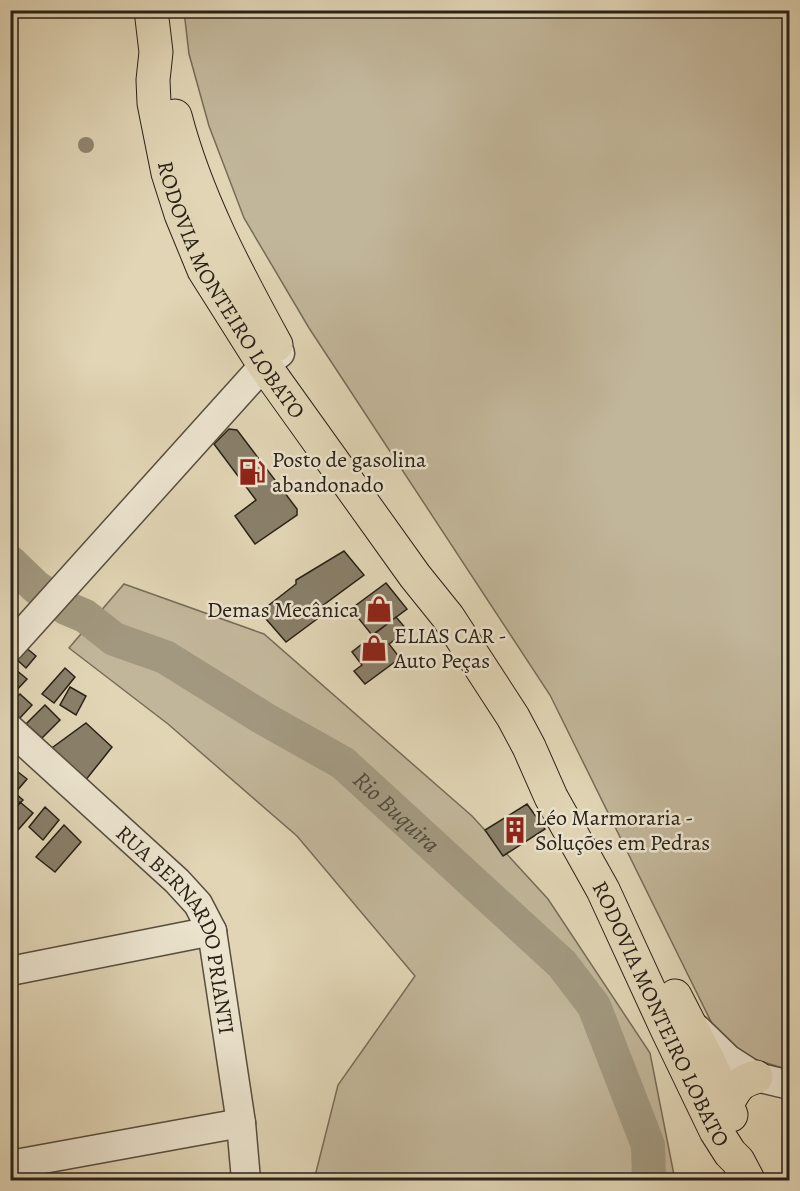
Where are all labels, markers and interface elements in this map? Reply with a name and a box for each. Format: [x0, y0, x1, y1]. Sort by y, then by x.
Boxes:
street label: RODOVIA MONTEIRO LOBATO [150, 158, 312, 425]
place label: Posto de gasolina abandonado [272, 445, 427, 500]
fuel station icon: Posto de gasolina abandonado [237, 457, 267, 487]
shop icon: Demas Mecânica [364, 594, 394, 624]
place label: Demas Mecânica [207, 595, 360, 625]
place label: ELIAS CAR - Auto Peças [393, 621, 507, 676]
shop icon: ELIAS CAR - Auto Peças [359, 633, 389, 663]
water label: Rio Buquira [346, 764, 447, 860]
place label: Léo Marmoraria - Soluções em Pedras [535, 803, 710, 858]
building icon: Léo Marmoraria - Soluções em Pedras [500, 815, 530, 845]
street label: RUA BERNARDO PRIANTI [109, 819, 241, 1036]
street label: RODOVIA MONTEIRO LOBATO [585, 876, 736, 1153]

